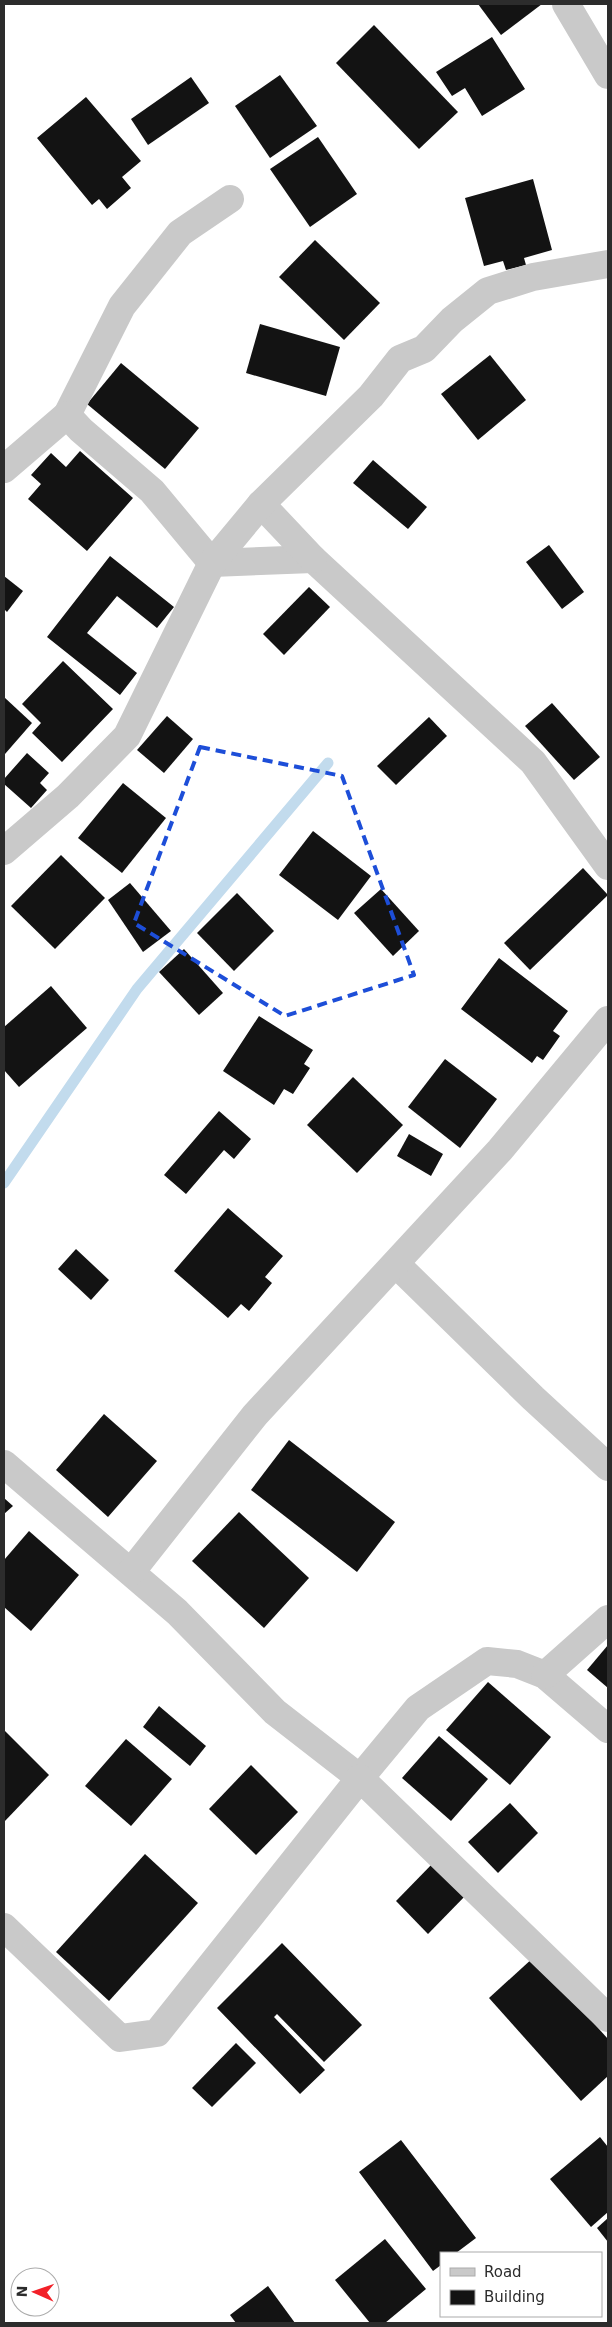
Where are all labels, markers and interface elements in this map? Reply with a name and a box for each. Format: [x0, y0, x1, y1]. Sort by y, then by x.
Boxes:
legend [440, 2252, 602, 2317]
text: Road [484, 2263, 522, 2281]
north arrow [10, 2267, 60, 2317]
text: N [14, 2285, 30, 2298]
text: Building [484, 2288, 545, 2306]

